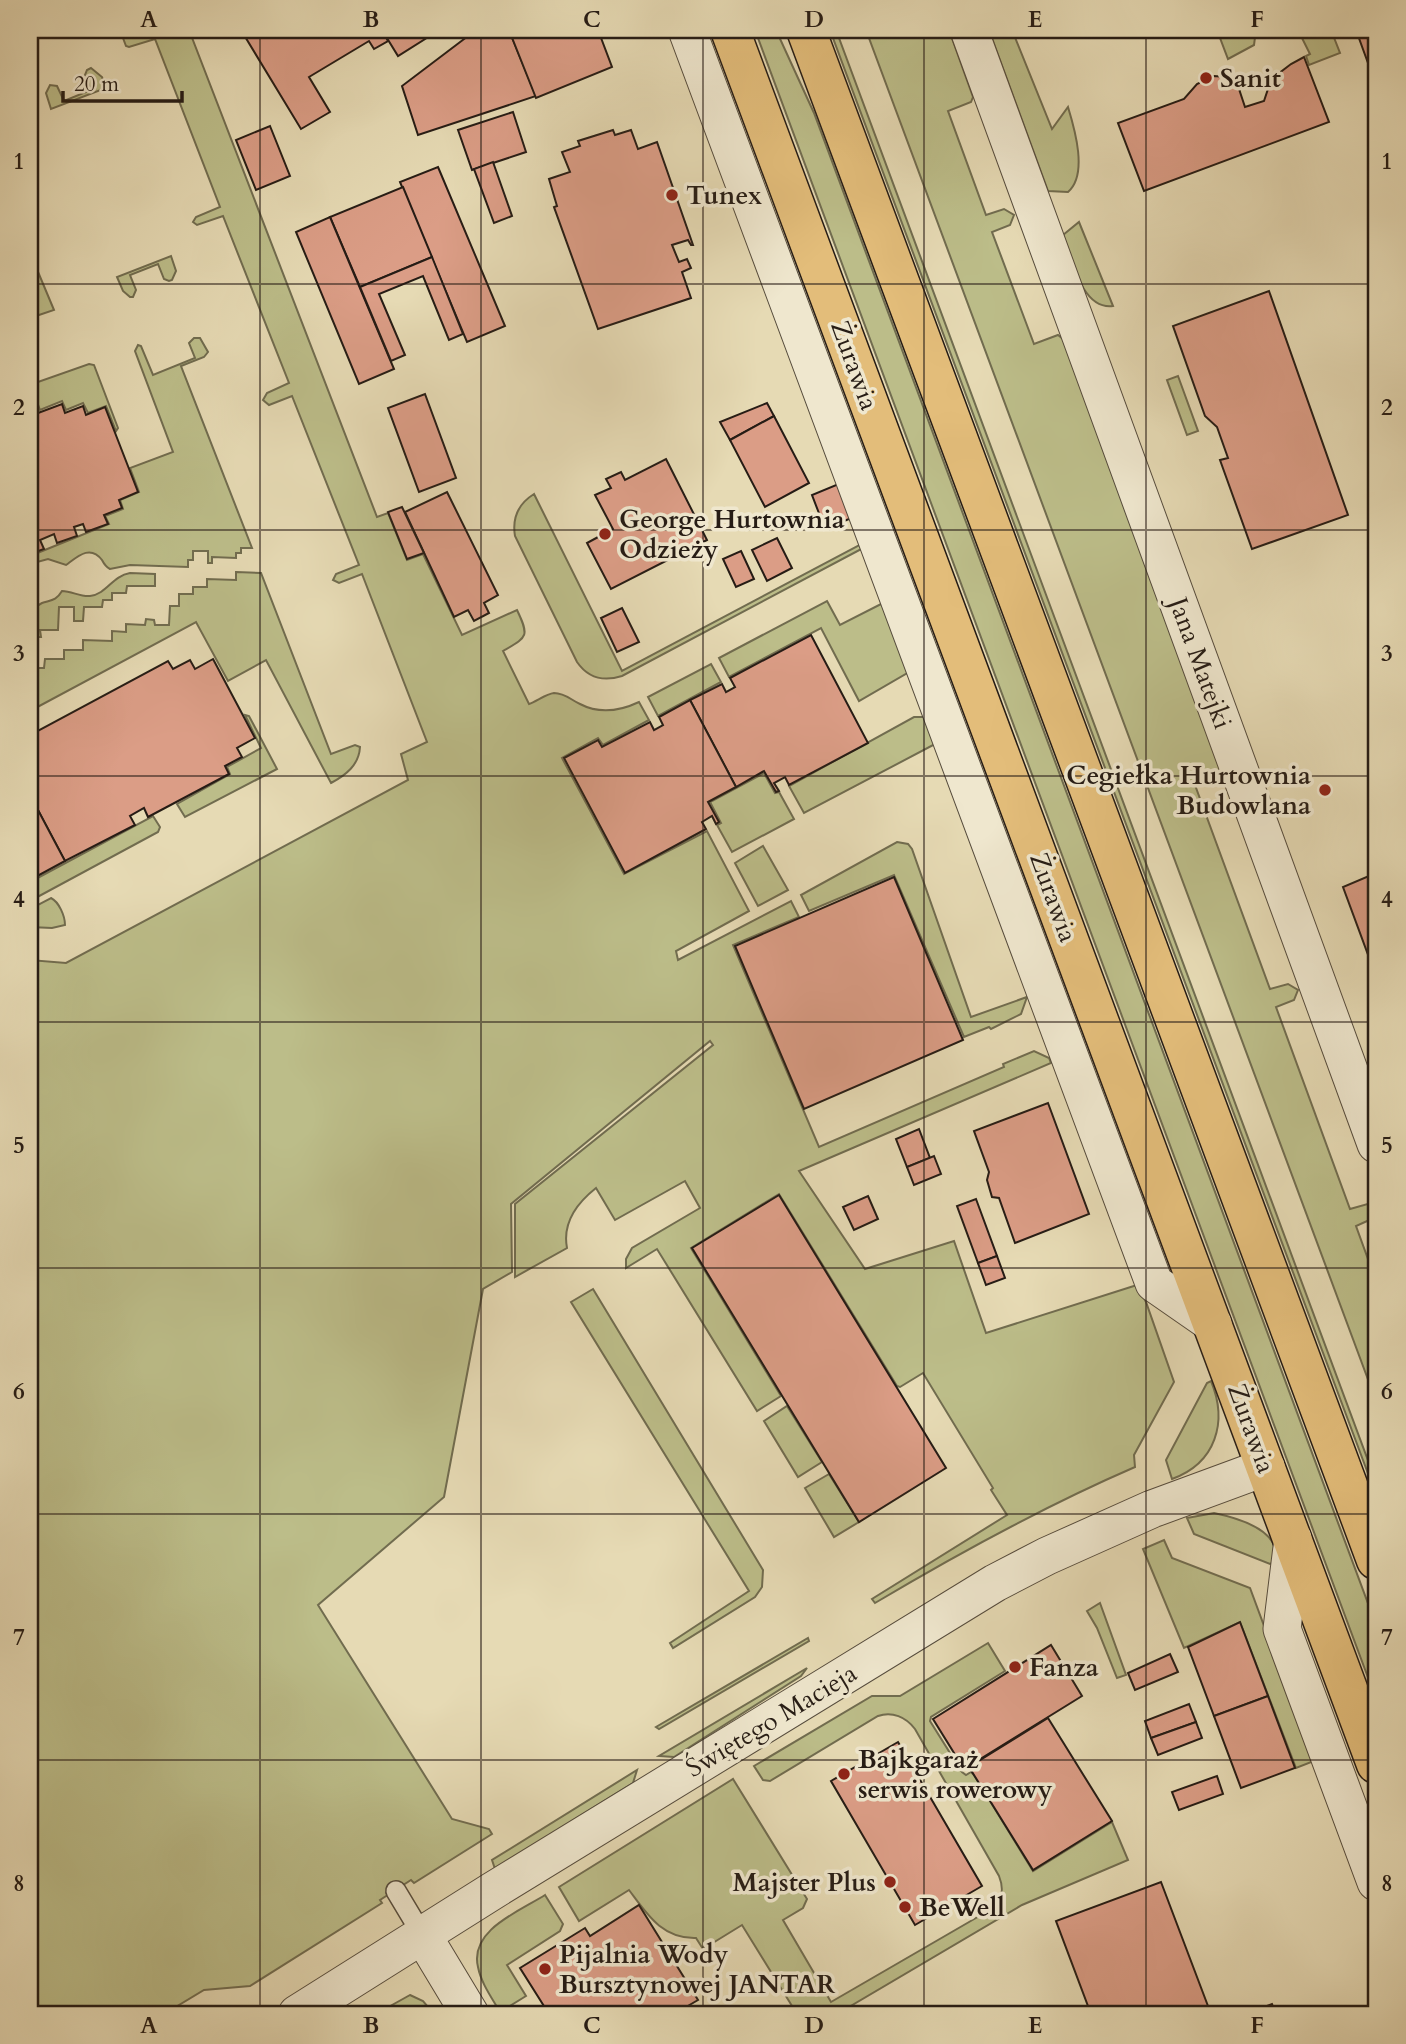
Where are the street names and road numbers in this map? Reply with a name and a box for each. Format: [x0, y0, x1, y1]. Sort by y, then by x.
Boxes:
street label: Żurawia [822, 316, 887, 415]
street label: Jana Matejki [1159, 589, 1240, 734]
street label: Żurawia [1021, 848, 1086, 947]
street label: Żurawia [1219, 1379, 1284, 1478]
street label: Świętego Macieja [679, 1655, 863, 1785]

